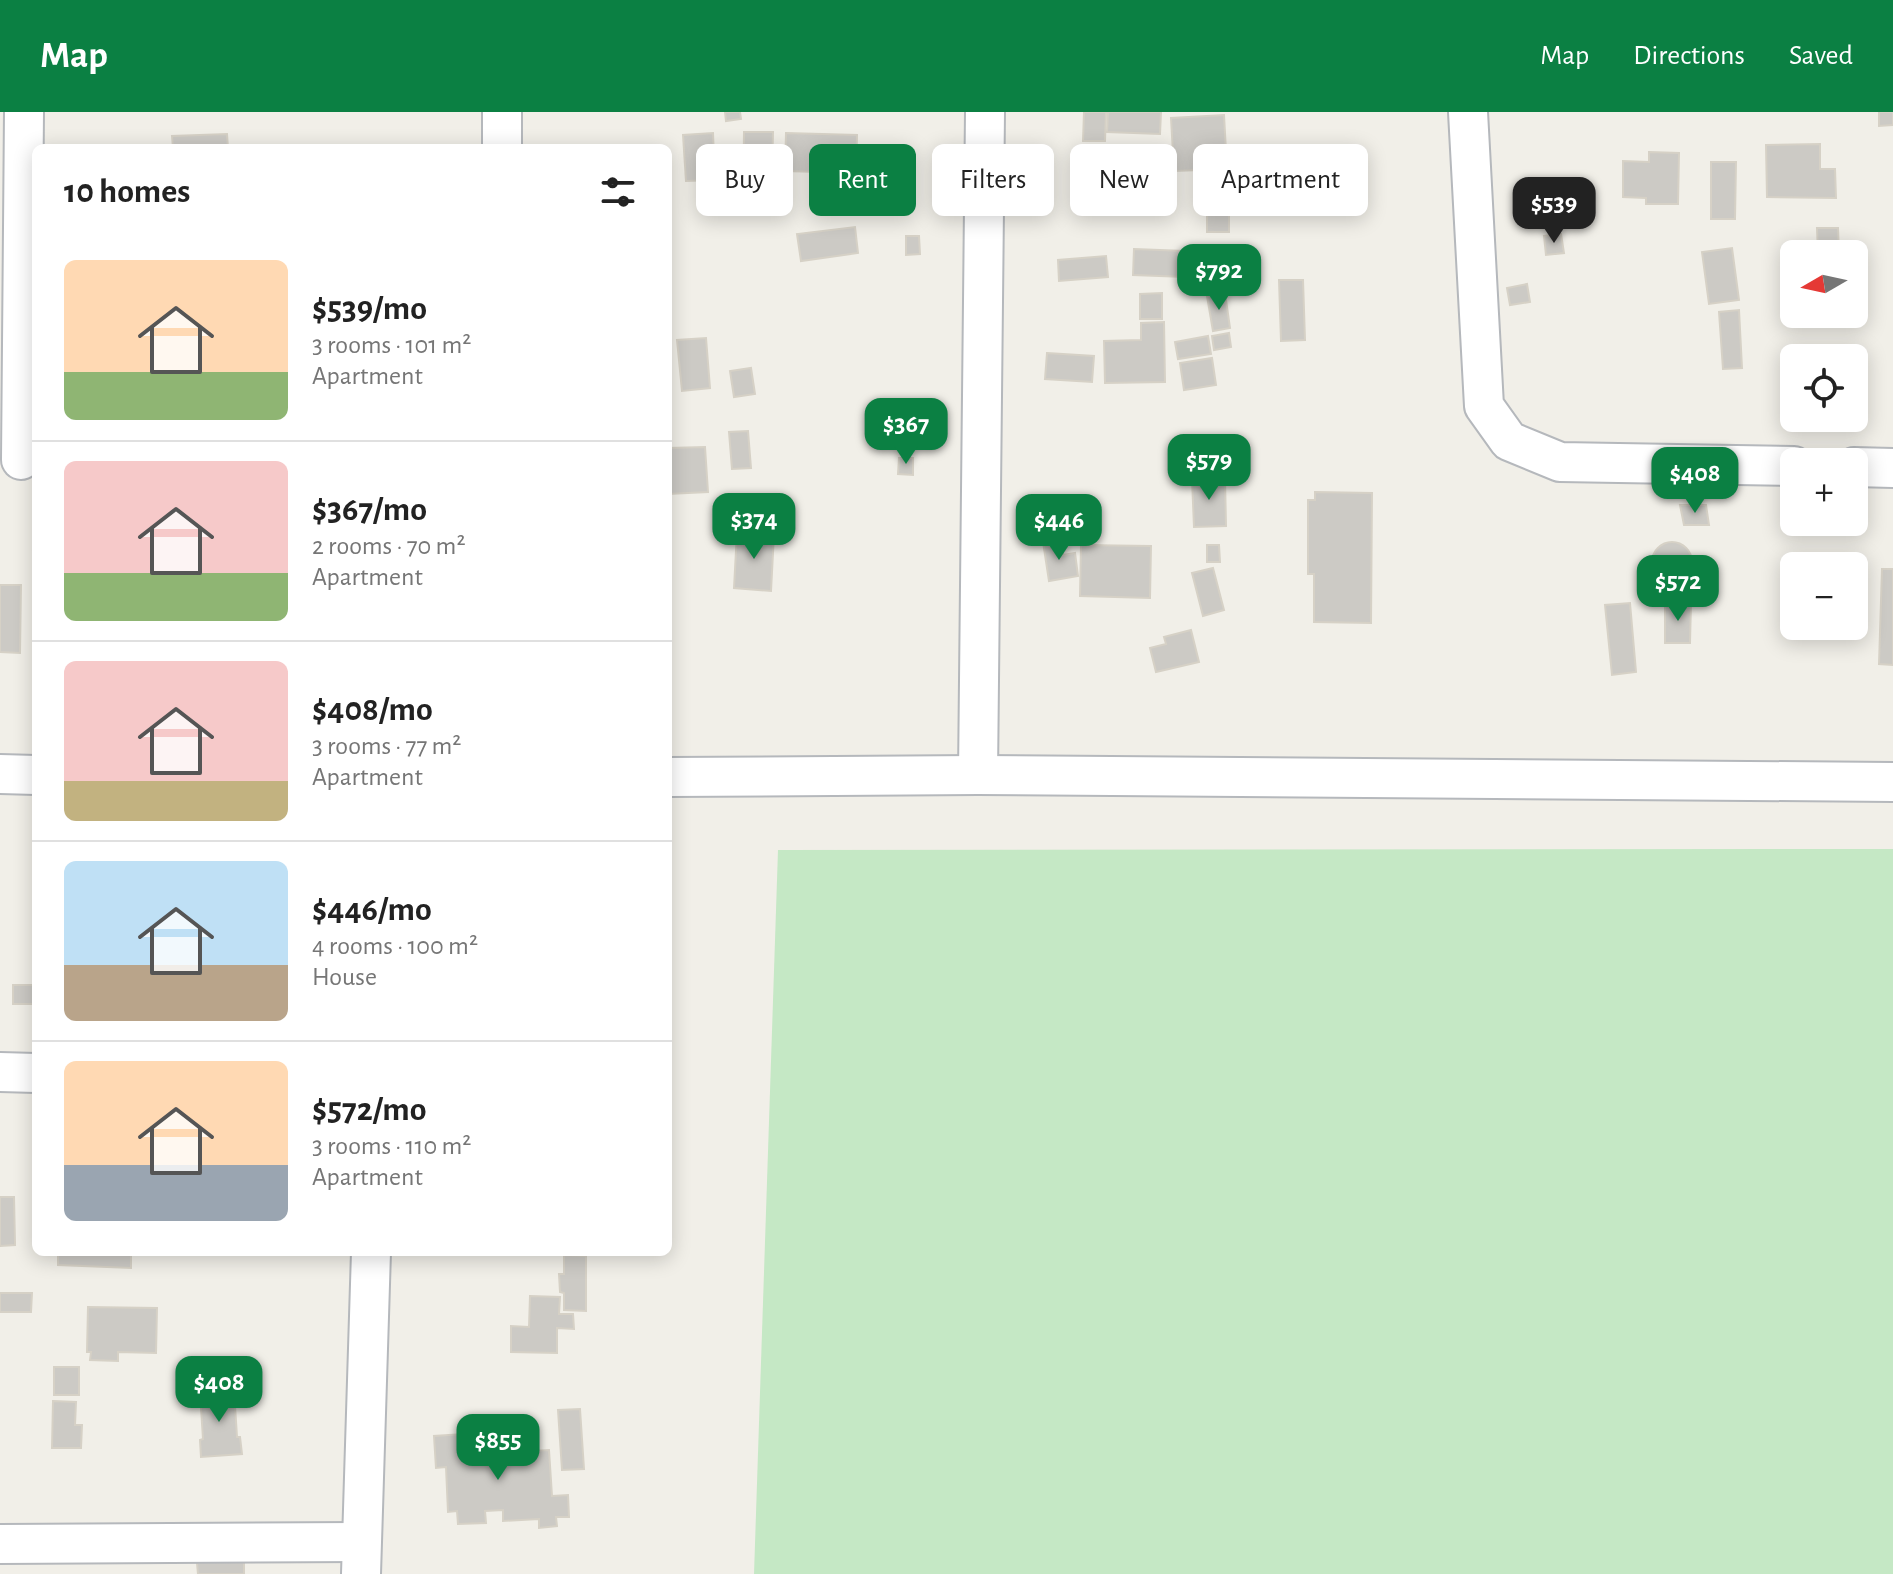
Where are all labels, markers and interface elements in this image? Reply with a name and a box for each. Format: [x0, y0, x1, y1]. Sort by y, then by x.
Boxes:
text: Map [40, 37, 108, 75]
text: Map [1540, 42, 1589, 70]
text: Directions [1633, 42, 1745, 70]
text: Saved [1789, 42, 1853, 70]
chip: Buy [696, 144, 793, 216]
chip: Rent [809, 144, 916, 216]
chip: Filters [932, 144, 1054, 216]
chip: New [1070, 144, 1177, 216]
chip: Apartment [1193, 144, 1368, 216]
icon: filters [596, 170, 640, 214]
text: 10 homes [64, 175, 190, 209]
pin: $539 [1507, 177, 1601, 245]
text: $539 [1531, 190, 1577, 216]
north arrow [1780, 240, 1868, 328]
map controls [1780, 240, 1868, 640]
pin: $792 [1172, 244, 1266, 312]
text: $792 [1195, 257, 1243, 283]
icon: home [128, 292, 224, 388]
text: $539/mo [312, 292, 427, 326]
text: 3 rooms · 101 m² [312, 332, 471, 358]
button: locate [1780, 344, 1868, 432]
text: Apartment [312, 363, 423, 389]
pin: $367 [859, 398, 953, 466]
text: $367 [883, 411, 929, 437]
pin: $579 [1162, 434, 1256, 502]
text: $579 [1186, 447, 1232, 473]
pin: $408 [1648, 447, 1742, 515]
button: + [1780, 448, 1868, 536]
text: $408 [1669, 460, 1721, 486]
icon: home [128, 493, 224, 589]
text: $367/mo [312, 493, 427, 527]
pin: $374 [707, 493, 801, 561]
pin: $446 [1012, 494, 1106, 562]
text: $374 [730, 506, 778, 532]
text: $446 [1034, 507, 1084, 533]
text: 2 rooms · 70 m² [312, 533, 465, 559]
button: − [1780, 552, 1868, 640]
pin: $572 [1631, 555, 1725, 623]
text: Apartment [312, 564, 423, 590]
text: $572 [1655, 568, 1701, 594]
icon: home [128, 693, 224, 789]
text: $408/mo [312, 693, 433, 727]
text: 3 rooms · 77 m² [312, 733, 461, 759]
text: Apartment [312, 764, 423, 790]
icon: home [128, 893, 224, 989]
text: $446/mo [312, 893, 432, 927]
text: 4 rooms · 100 m² [312, 933, 478, 959]
text: House [312, 964, 377, 990]
icon: home [128, 1093, 224, 1189]
text: $572/mo [312, 1093, 427, 1127]
text: 3 rooms · 110 m² [312, 1133, 471, 1159]
text: Apartment [312, 1164, 423, 1190]
pin: $408 [172, 1356, 266, 1424]
text: $408 [193, 1369, 245, 1395]
pin: $855 [451, 1414, 545, 1482]
text: $855 [475, 1427, 521, 1453]

